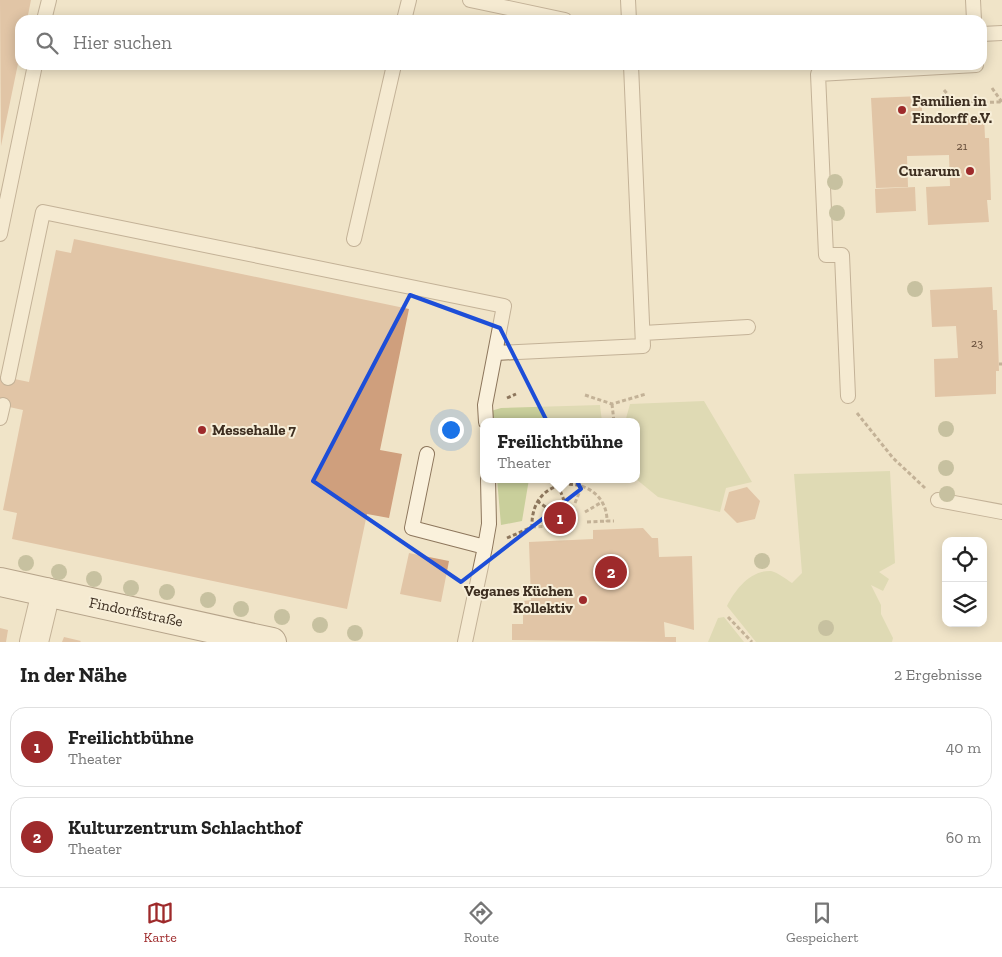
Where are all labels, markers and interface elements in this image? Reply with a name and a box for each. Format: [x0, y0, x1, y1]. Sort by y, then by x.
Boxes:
search box [15, 15, 987, 70]
icon: search [33, 29, 61, 57]
text: Hier suchen [73, 31, 172, 54]
place label: Familien in Findorff e.V. [912, 92, 992, 127]
marker: Familien in Findorff e.V. [896, 104, 908, 116]
house number: 21 [957, 139, 968, 153]
place label: Curarum [899, 162, 960, 180]
marker: Curarum [964, 165, 976, 177]
house number: 23 [971, 336, 983, 350]
your location [438, 417, 464, 443]
popup [480, 418, 640, 483]
place label: Messehalle 7 [212, 421, 296, 439]
marker: Messehalle 7 [196, 424, 208, 436]
text: Freilichtbühne [497, 430, 623, 453]
text: Theater [497, 453, 551, 472]
pin: 1 [544, 499, 576, 537]
map controls [942, 537, 987, 627]
button: locate [942, 537, 987, 582]
pin: 2 [595, 553, 627, 591]
place label: Veganes Küchen Kollektiv [464, 582, 573, 617]
button: layers [942, 582, 987, 627]
street label: Findorffstraße [87, 593, 185, 631]
marker: Veganes Küchen Kollektiv [577, 594, 589, 606]
text: In der Nähe [20, 662, 127, 687]
text: 2 Ergebnisse [894, 665, 982, 684]
text: Freilichtbühne [68, 726, 194, 749]
text: 1 [34, 738, 40, 757]
text: 40 m [946, 738, 981, 757]
text: Theater [68, 749, 122, 768]
text: Kulturzentrum Schlachthof [68, 816, 302, 839]
text: 2 [33, 828, 41, 847]
text: 60 m [946, 828, 981, 847]
text: Theater [68, 839, 122, 858]
tab: Karte [143, 899, 177, 946]
tab: Route [464, 899, 499, 946]
tab: Gespeichert [786, 899, 859, 946]

